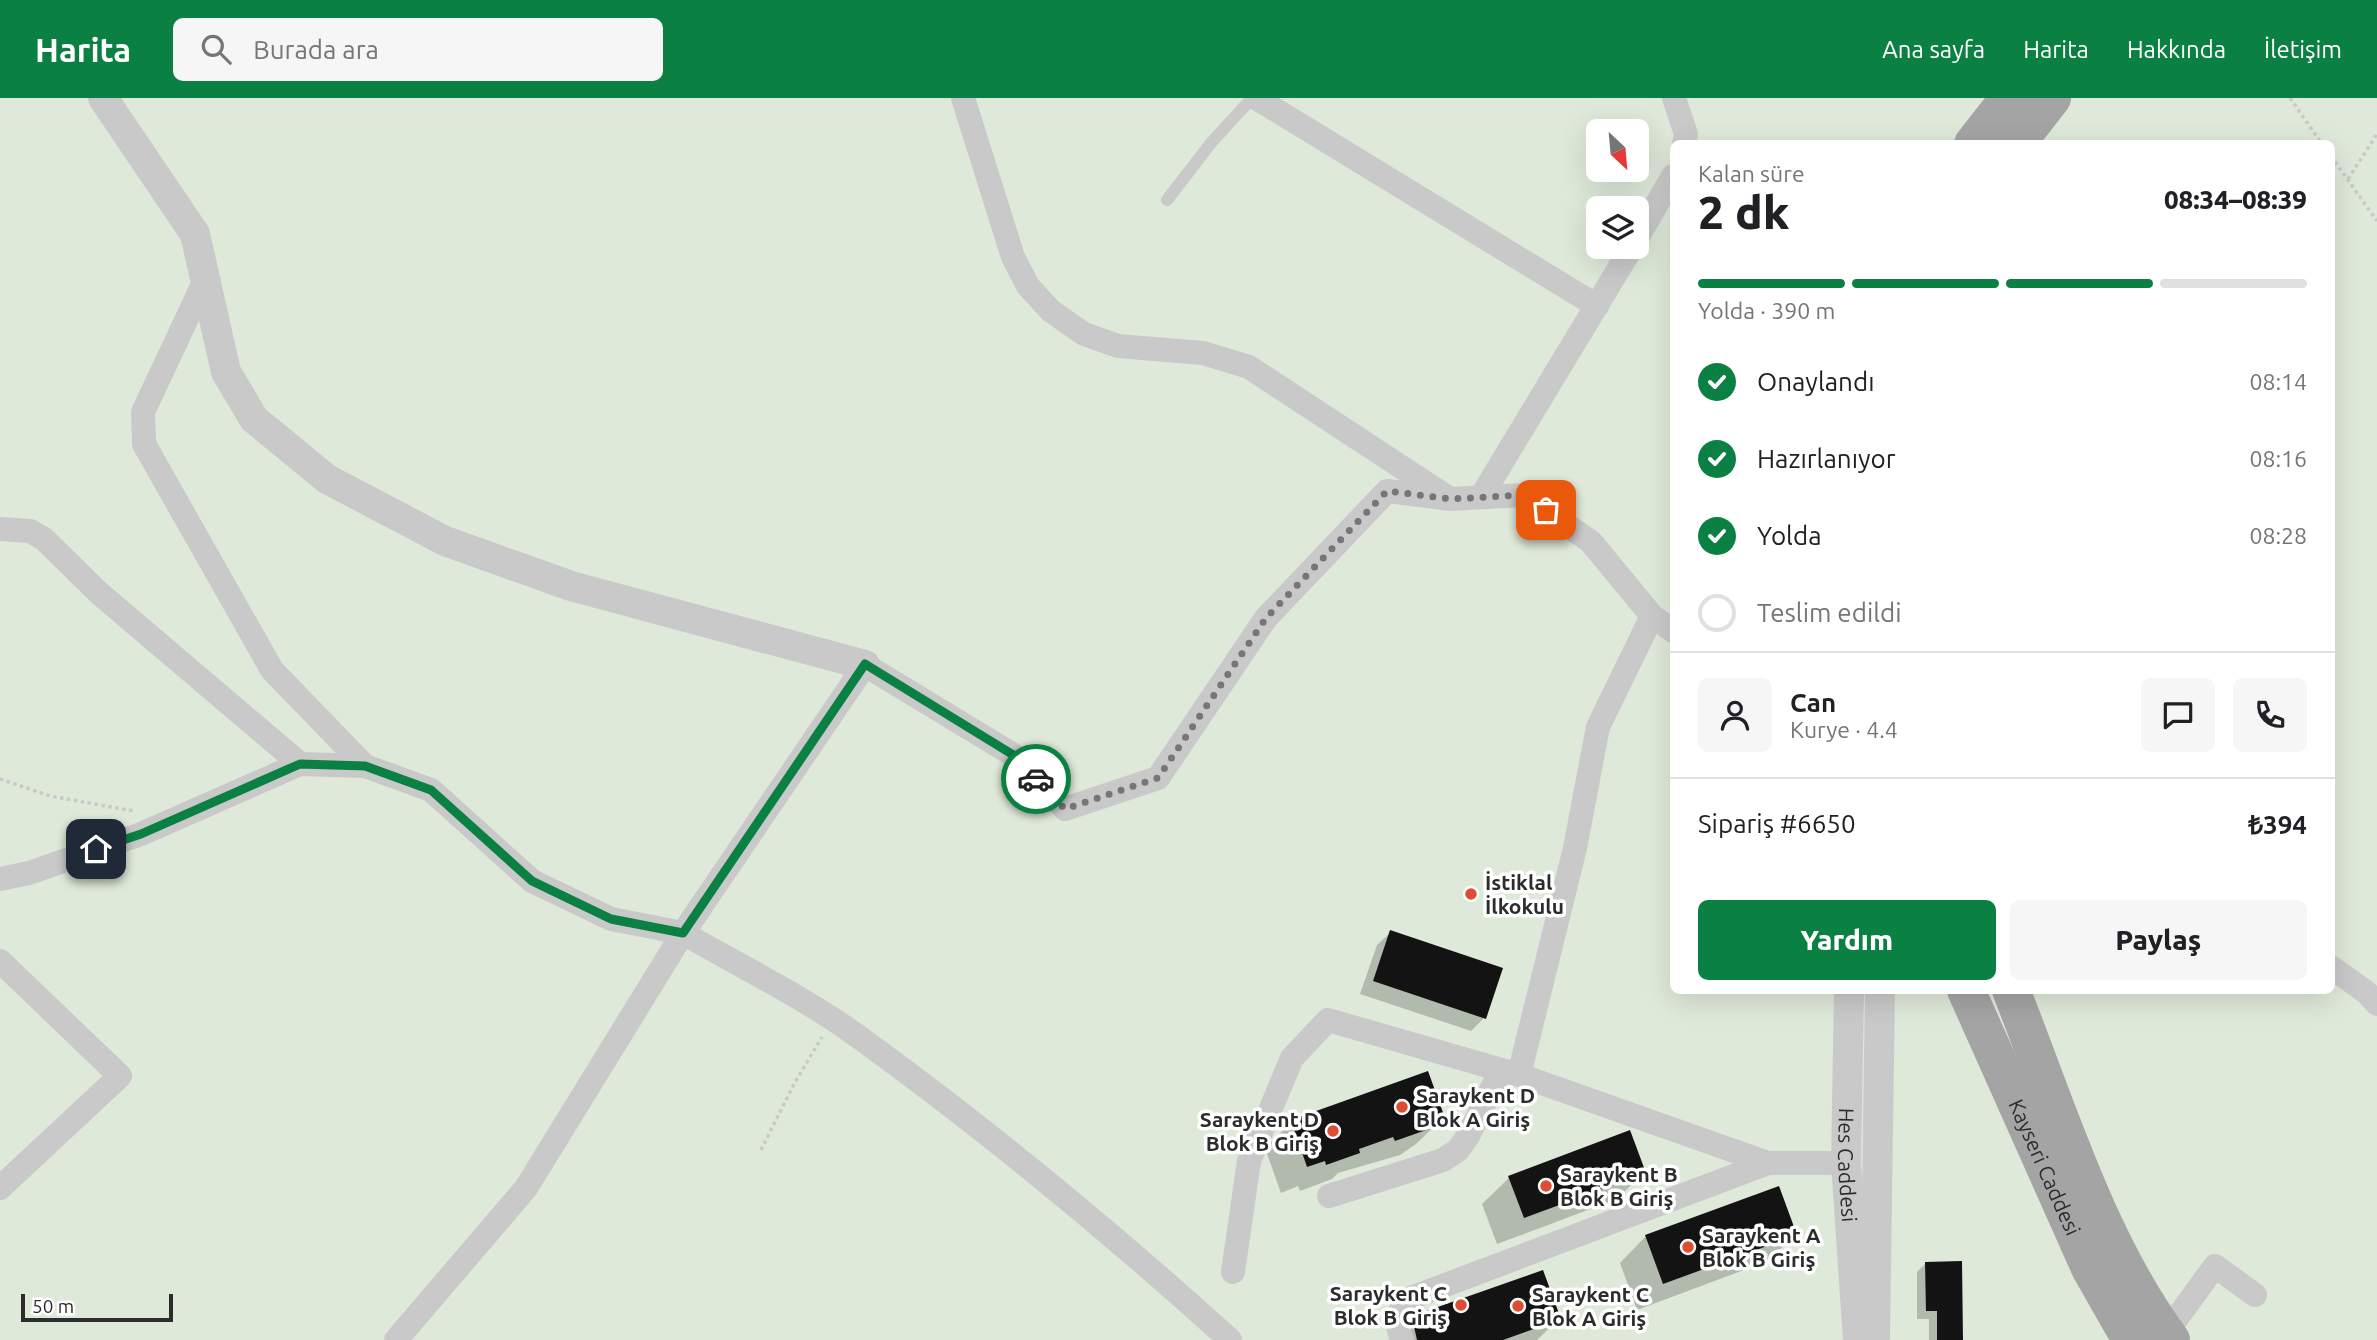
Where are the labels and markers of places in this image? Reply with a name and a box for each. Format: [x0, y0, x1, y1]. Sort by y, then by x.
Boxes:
pin [1516, 480, 1576, 540]
pin [66, 819, 126, 879]
place label: İstiklal İlkokulu [1485, 870, 1564, 918]
marker: İstiklal İlkokulu [1463, 886, 1479, 902]
place label: Saraykent D Blok A Giriş [1416, 1083, 1535, 1131]
marker: Saraykent D Blok A Giriş [1394, 1099, 1410, 1115]
place label: Saraykent D Blok B Giriş [1200, 1107, 1319, 1155]
marker: Saraykent D Blok B Giriş [1325, 1123, 1341, 1139]
place label: Saraykent B Blok B Giriş [1560, 1162, 1678, 1210]
marker: Saraykent B Blok B Giriş [1538, 1178, 1554, 1194]
place label: Saraykent A Blok B Giriş [1702, 1223, 1821, 1271]
marker: Saraykent A Blok B Giriş [1680, 1239, 1696, 1255]
place label: Saraykent C Blok B Giriş [1330, 1281, 1447, 1329]
place label: Saraykent C Blok A Giriş [1532, 1282, 1649, 1330]
marker: Saraykent C Blok B Giriş [1453, 1297, 1469, 1313]
marker: Saraykent C Blok A Giriş [1510, 1298, 1526, 1314]

